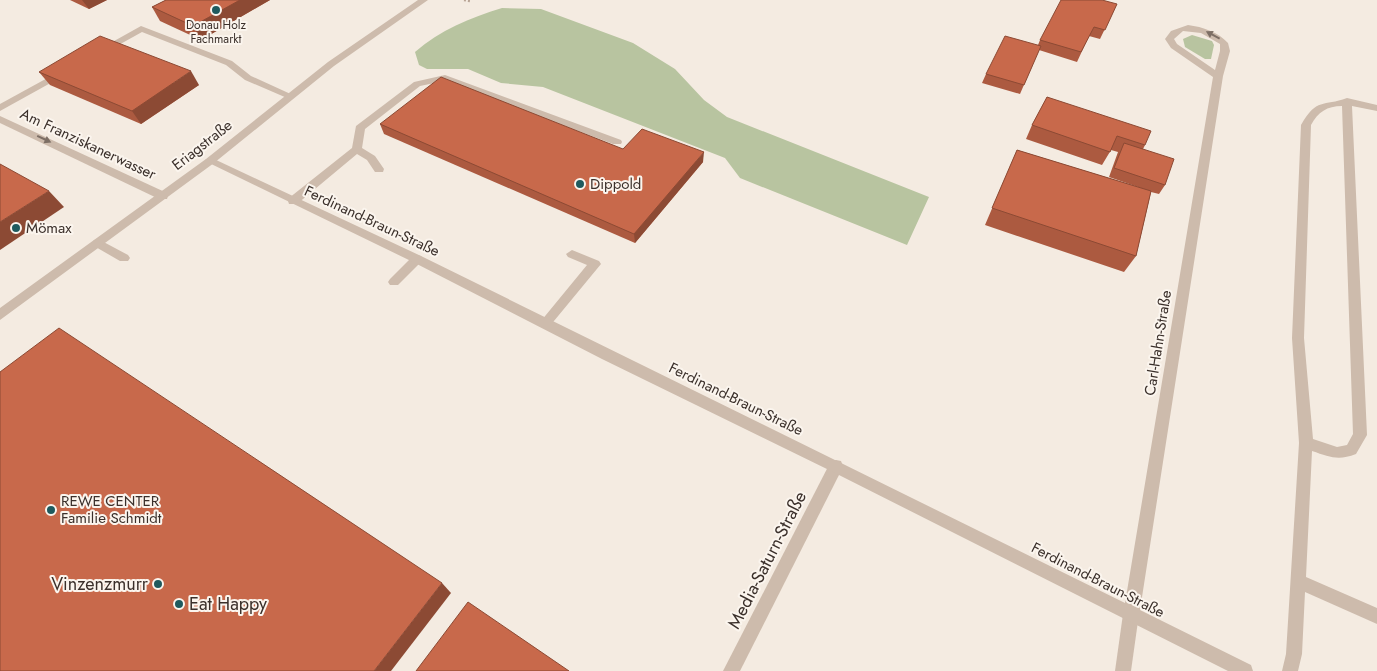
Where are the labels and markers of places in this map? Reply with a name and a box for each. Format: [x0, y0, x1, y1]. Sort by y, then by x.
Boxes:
marker: Donau Holz Fachmarkt [210, 4, 222, 16]
place label: Donau Holz Fachmarkt [186, 16, 247, 48]
place label: Dippold [590, 173, 641, 195]
marker: Dippold [574, 178, 586, 190]
place label: Mömax [26, 217, 72, 239]
marker: Mömax [10, 222, 22, 234]
place label: REWE CENTER Familie Schmidt [61, 490, 162, 529]
marker: REWE CENTER Familie Schmidt [45, 504, 57, 516]
place label: Vinzenzmurr [51, 571, 149, 597]
marker: Vinzenzmurr [152, 578, 164, 590]
place label: Eat Happy [189, 591, 267, 617]
marker: Eat Happy [173, 598, 185, 610]

